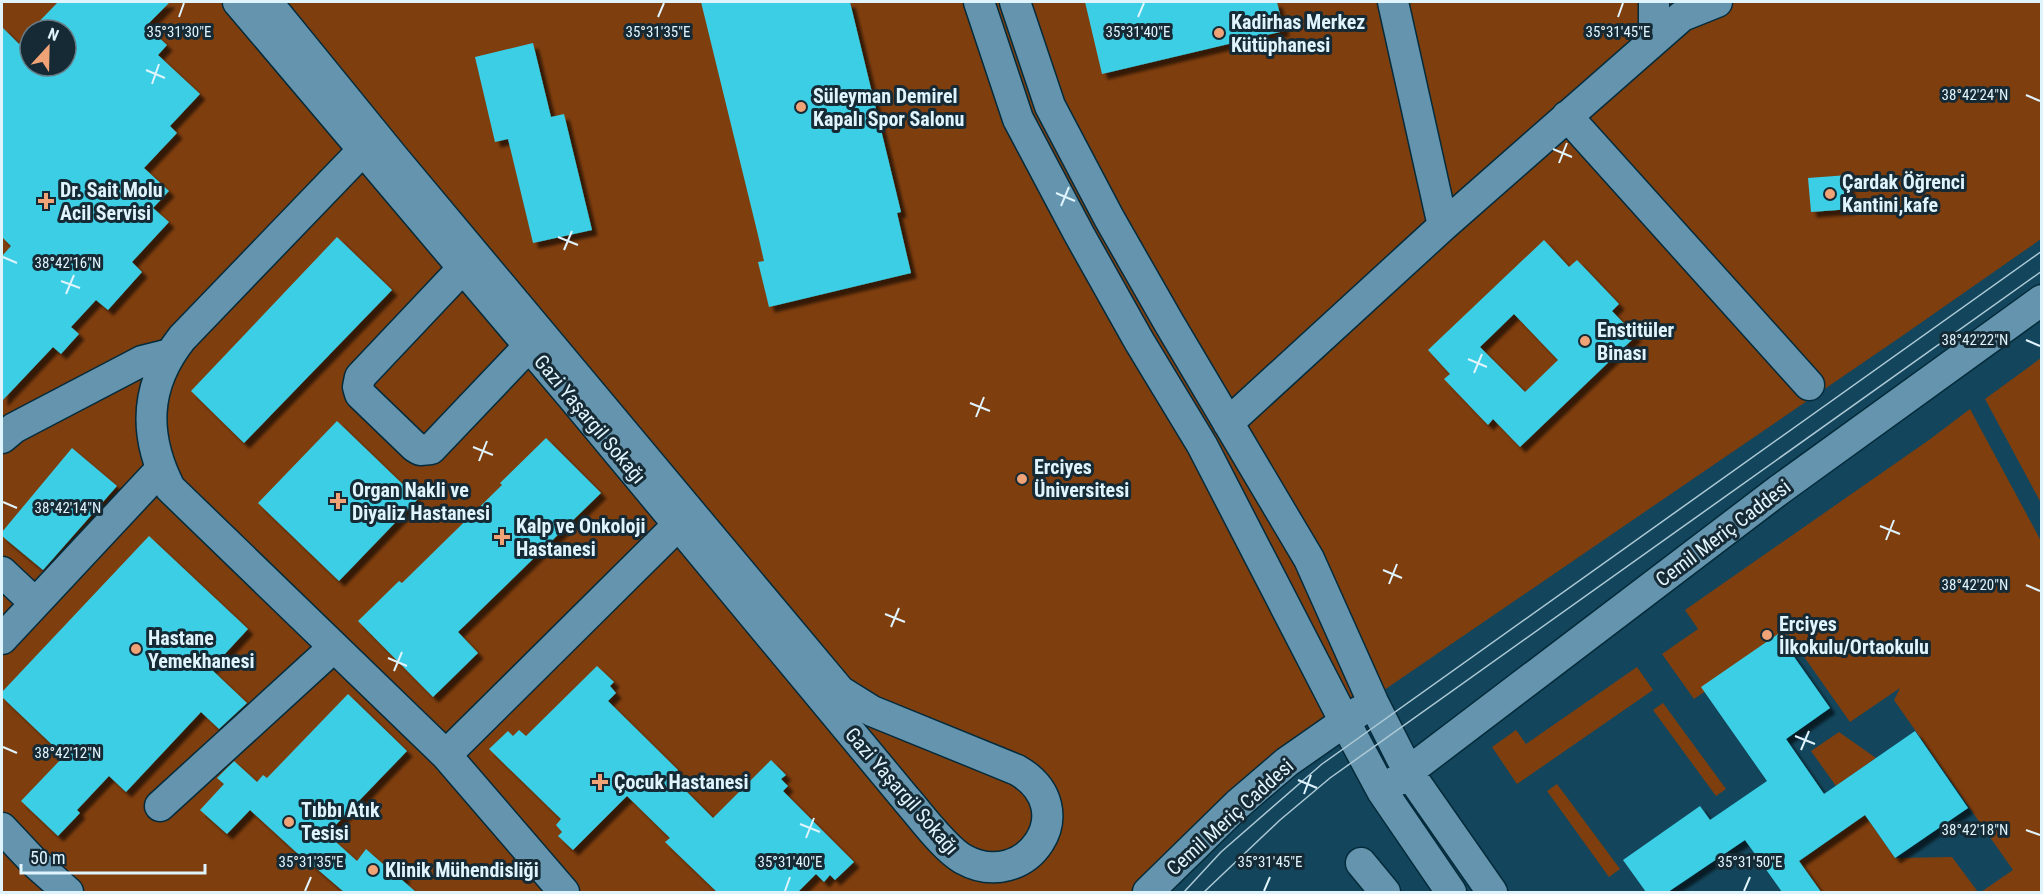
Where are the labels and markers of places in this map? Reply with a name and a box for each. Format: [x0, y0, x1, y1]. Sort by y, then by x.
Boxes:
place label: Kadirhas Merkez Kütüphanesi [1231, 10, 1365, 57]
marker: Kadirhas Merkez Kütüphanesi [1212, 26, 1226, 40]
place label: Süleyman Demirel Kapalı Spor Salonu [813, 84, 964, 131]
marker: Süleyman Demirel Kapalı Spor Salonu [794, 100, 808, 114]
place label: Çardak Öğrenci Kantini,kafe [1842, 170, 1965, 217]
place label: Dr. Sait Molu Acil Servisi [60, 178, 163, 225]
marker: Çardak Öğrenci Kantini,kafe [1823, 187, 1837, 201]
marker: Dr. Sait Molu Acil Servisi [37, 192, 55, 210]
place label: Enstitüler Binası [1597, 318, 1674, 365]
marker: Enstitüler Binası [1578, 334, 1592, 348]
place label: Erciyes Üniversitesi [1034, 455, 1129, 502]
marker: Erciyes Üniversitesi [1015, 472, 1029, 486]
place label: Organ Nakli ve Diyaliz Hastanesi [352, 478, 490, 525]
marker: Organ Nakli ve Diyaliz Hastanesi [329, 492, 347, 510]
place label: Kalp ve Onkoloji Hastanesi [516, 514, 645, 561]
marker: Kalp ve Onkoloji Hastanesi [493, 528, 511, 546]
place label: Erciyes İlkokulu/Ortaokulu [1779, 612, 1929, 659]
place label: Hastane Yemekhanesi [148, 626, 255, 673]
marker: Erciyes İlkokulu/Ortaokulu [1760, 628, 1774, 642]
marker: Hastane Yemekhanesi [129, 642, 143, 656]
place label: Çocuk Hastanesi [614, 770, 748, 794]
marker: Çocuk Hastanesi [591, 773, 609, 791]
place label: Tıbbı Atık Tesisi [301, 798, 380, 845]
marker: Tıbbı Atık Tesisi [282, 815, 296, 829]
place label: Klinik Mühendisliği [385, 858, 539, 882]
marker: Klinik Mühendisliği [366, 863, 380, 877]

